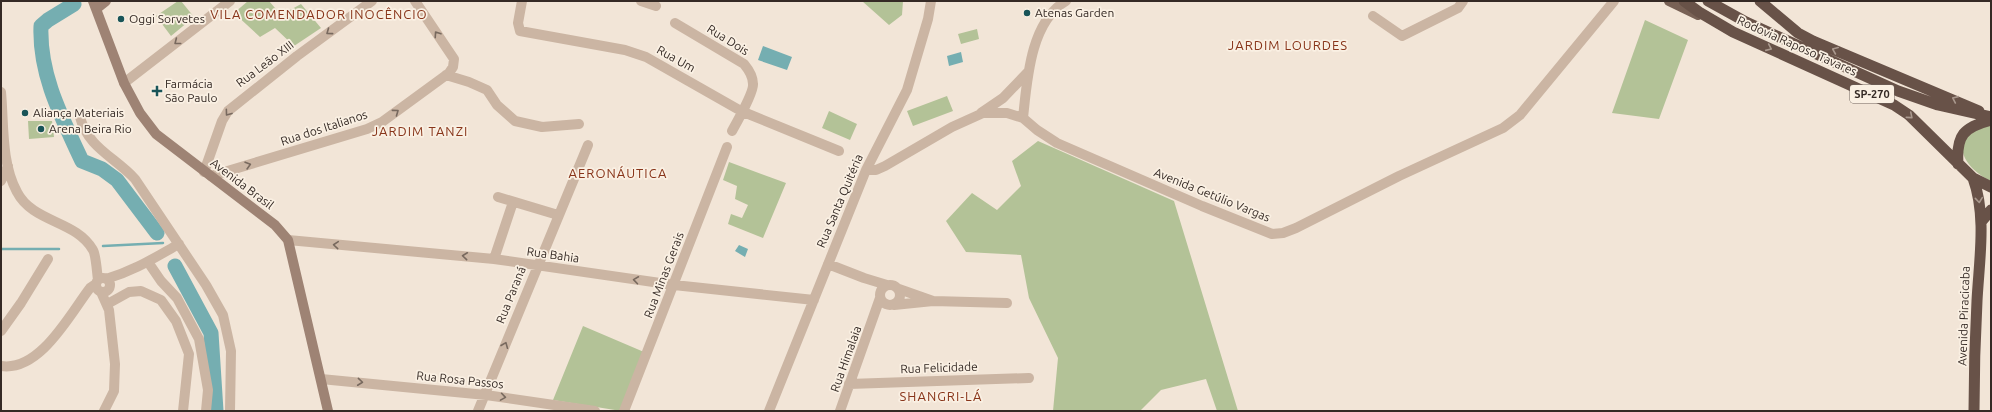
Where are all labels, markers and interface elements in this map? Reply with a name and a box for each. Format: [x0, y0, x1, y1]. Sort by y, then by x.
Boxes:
place label: Atenas Garden [1035, 6, 1114, 19]
district label: VILA COMENDADOR INOCÊNCIO [210, 7, 428, 21]
marker: Atenas Garden [1022, 8, 1032, 18]
place label: Oggi Sorvetes [129, 12, 205, 25]
street label: Rodovia Raposo Tavares [1735, 13, 1859, 78]
marker: Oggi Sorvetes [116, 14, 126, 24]
street label: Rua Dois [705, 22, 752, 58]
one-way arrow [327, 28, 334, 35]
one-way arrow [435, 31, 442, 38]
one-way arrow [175, 37, 182, 44]
street label: Rua Leão XIII [233, 38, 296, 89]
district label: JARDIM LOURDES [1228, 38, 1348, 52]
street label: Rua Um [655, 43, 698, 74]
one-way arrow [1764, 43, 1772, 51]
one-way arrow [1831, 47, 1839, 55]
place label: Farmácia São Paulo [165, 77, 218, 104]
road number: SP-270 [1850, 85, 1894, 103]
marker: Farmácia São Paulo [152, 86, 162, 96]
one-way arrow [1952, 96, 1959, 104]
place label: Aliança Materiais [33, 106, 124, 119]
street label: Rua dos Italianos [279, 107, 369, 148]
marker: Aliança Materiais [20, 108, 30, 118]
one-way arrow [225, 109, 233, 116]
one-way arrow [392, 109, 399, 117]
one-way arrow [1906, 112, 1913, 119]
place label: Arena Beira Rio [49, 122, 132, 135]
marker: Arena Beira Rio [36, 124, 46, 134]
district label: JARDIM TANZI [372, 124, 468, 138]
street label: Rua Santa Quitéria [814, 152, 865, 249]
street label: Avenida Brasil [208, 156, 276, 211]
one-way arrow [244, 161, 251, 170]
district label: AERONÁUTICA [569, 165, 667, 180]
street label: Avenida Getúlio Vargas [1152, 165, 1272, 224]
one-way arrow [1974, 197, 1983, 203]
street label: Rua Minas Gerais [641, 230, 686, 320]
one-way arrow [333, 240, 339, 249]
street label: Rua Bahia [526, 244, 580, 265]
one-way arrow [462, 252, 468, 261]
street label: Rua Paraná [493, 264, 528, 325]
street label: Avenida Piracicaba [1955, 266, 1972, 366]
one-way arrow [633, 276, 639, 285]
street label: Rua Himalaia [828, 324, 864, 394]
one-way arrow [501, 342, 509, 349]
street label: Rua Felicidade [900, 360, 978, 375]
street label: Rua Rosa Passos [416, 368, 504, 391]
one-way arrow [357, 378, 363, 387]
district label: SHANGRI-LÁ [900, 388, 982, 403]
one-way arrow [500, 392, 506, 401]

